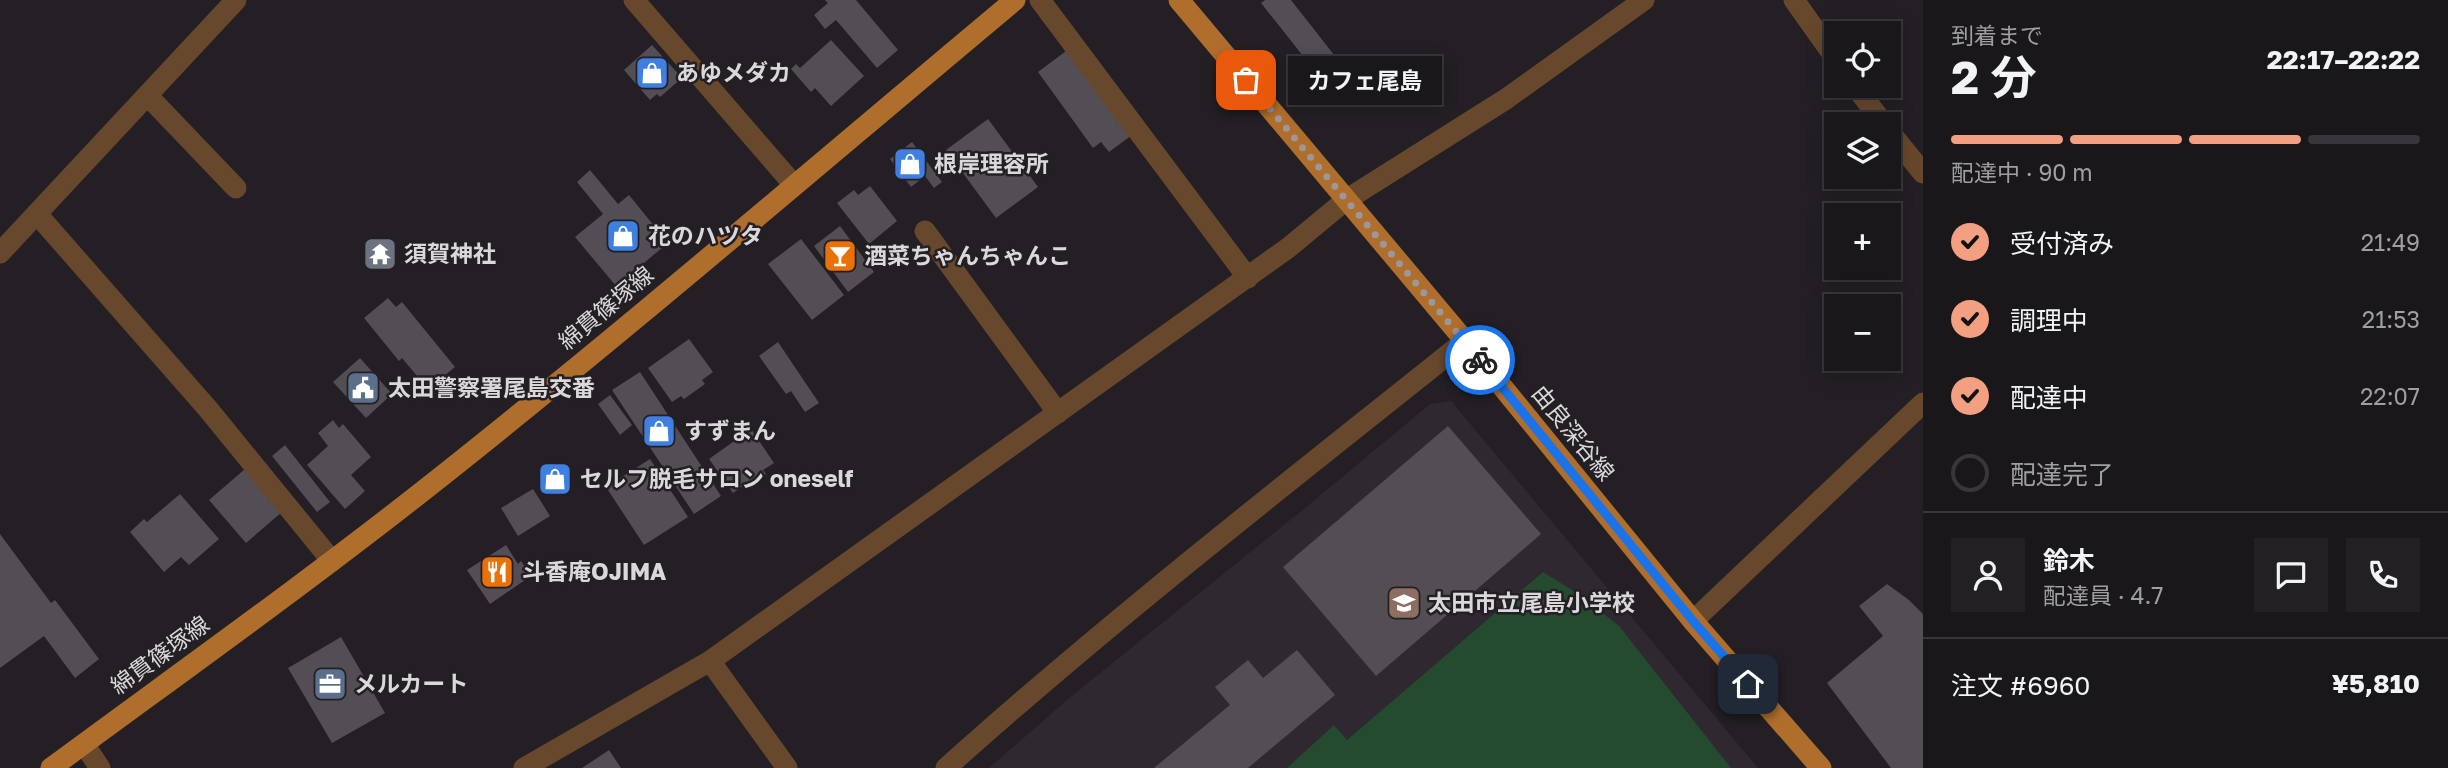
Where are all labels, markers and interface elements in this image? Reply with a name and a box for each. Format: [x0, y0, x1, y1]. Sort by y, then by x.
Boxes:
map controls [1824, 21, 1901, 371]
button: locate [1824, 21, 1901, 98]
text: 到着まで [1951, 21, 2043, 49]
text: 22:17–22:22 [2267, 44, 2420, 75]
text: 2 分 [1951, 49, 2037, 104]
pin [1216, 50, 1276, 110]
shop icon: あゆメダカ [633, 54, 671, 92]
callout: カフェ尾島 [1288, 56, 1442, 104]
place label: あゆメダカ [676, 58, 791, 86]
icon: bag [1227, 61, 1265, 99]
text: カフェ尾島 [1308, 66, 1423, 94]
button: layers [1824, 112, 1901, 189]
shop icon: 根岸理容所 [891, 145, 929, 183]
place label: 根岸理容所 [934, 149, 1049, 177]
text: 配達中 · 90 m [1951, 158, 2093, 186]
button: + [1824, 203, 1901, 280]
shop icon: 花のハツタ [604, 217, 642, 255]
place label: 花のハツタ [648, 221, 763, 249]
icon: check [1951, 223, 1989, 261]
text: 受付済み [2010, 228, 2114, 259]
text: 21:49 [2361, 228, 2420, 256]
temple icon: 須賀神社 [361, 235, 399, 273]
bar icon: 酒菜ちゃんちゃんこ [821, 237, 859, 275]
place label: 須賀神社 [404, 239, 496, 267]
place label: 酒菜ちゃんちゃんこ [864, 241, 1071, 269]
street label: 綿貫篠塚線 [552, 260, 658, 355]
button: − [1824, 294, 1901, 371]
icon: check [1951, 300, 1989, 338]
text: 調理中 [2010, 305, 2088, 336]
text: 21:53 [2362, 305, 2420, 333]
courier [1445, 325, 1515, 395]
icon: bike [1461, 341, 1499, 379]
public building icon: 太田警察署尾島交番 [344, 369, 382, 407]
place label: 太田警察署尾島交番 [388, 373, 595, 401]
icon: check [1951, 377, 1989, 415]
street label: 由良深谷線 [1527, 379, 1621, 486]
text: 配達中 [2010, 382, 2088, 413]
text: 22:07 [2360, 382, 2420, 410]
shop icon: すずまん [640, 412, 678, 450]
place label: すずまん [684, 416, 776, 444]
text: 配達完了 [2010, 459, 2114, 490]
shop icon: セルフ脱毛サロン oneself [536, 460, 574, 498]
place label: セルフ脱毛サロン oneself [580, 464, 854, 492]
button: person [1951, 538, 2025, 612]
button: chat [2254, 538, 2328, 612]
button: phone [2346, 538, 2420, 612]
text: 鈴木 [2043, 545, 2095, 576]
restaurant icon: 斗香庵OJIMA [478, 553, 516, 591]
place label: 斗香庵OJIMA [522, 557, 667, 585]
text: 配達員 · 4.7 [2043, 581, 2164, 609]
school or university icon: 太田市立尾島小学校 [1385, 584, 1423, 622]
place label: 太田市立尾島小学校 [1428, 588, 1635, 616]
street label: 綿貫篠塚線 [105, 609, 214, 699]
pin [1718, 654, 1778, 714]
office icon: メルカート [311, 665, 349, 703]
icon: home [1729, 665, 1767, 703]
text: ¥5,810 [2332, 668, 2420, 699]
place label: メルカート [354, 669, 468, 697]
text: 注文 #6960 [1951, 670, 2091, 701]

